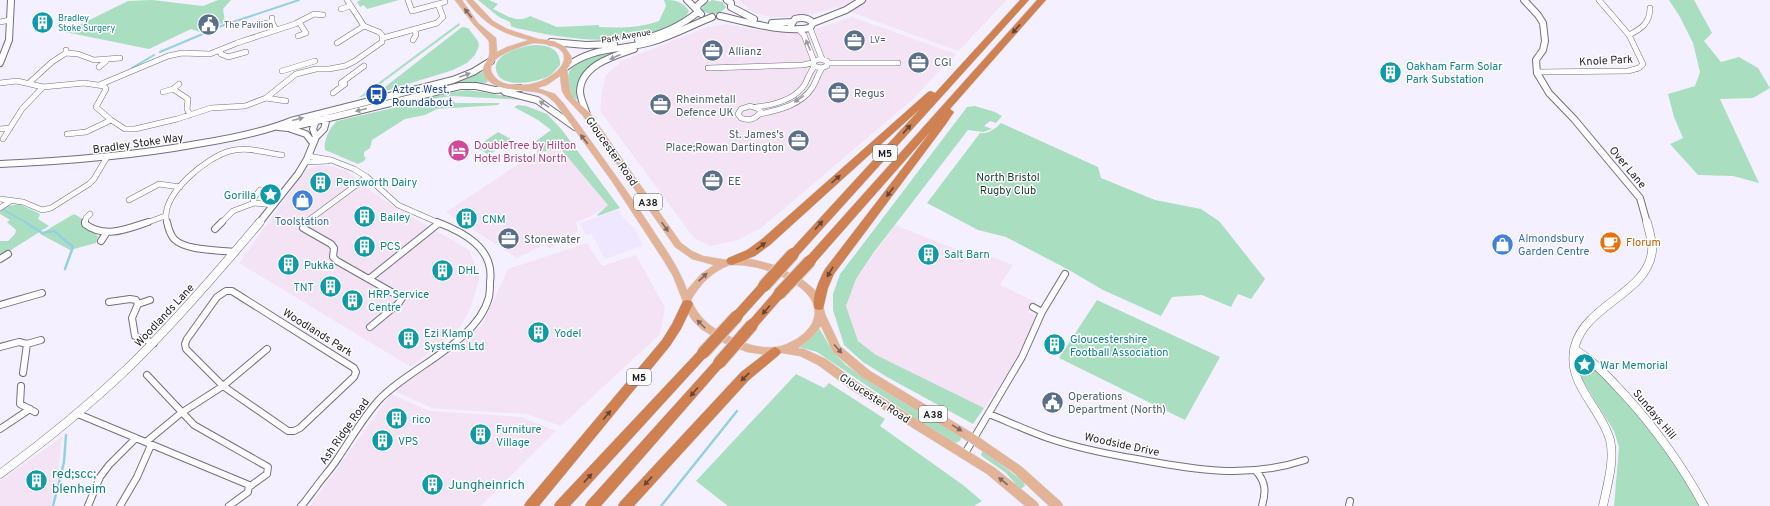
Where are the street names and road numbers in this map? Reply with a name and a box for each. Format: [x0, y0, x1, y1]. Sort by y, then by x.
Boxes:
street label: Park Avenue [600, 27, 652, 46]
street label: Knole Park [1579, 53, 1633, 69]
street label: Gloucester Road [582, 114, 640, 189]
street label: Bradley Stoke Way [92, 131, 185, 157]
street label: Over Lane [1606, 144, 1649, 192]
road number: M5 [873, 145, 897, 161]
road number: A38 [634, 194, 662, 210]
street label: Woodlands Lane [132, 281, 198, 350]
street label: Woodlands Park [280, 306, 355, 360]
road number: M5 [627, 369, 651, 385]
street label: Gloucester Road [836, 371, 912, 427]
street label: Sundays Hill [1629, 387, 1679, 442]
street label: Ash Ridge Road [317, 396, 373, 467]
road number: A38 [919, 406, 947, 422]
street label: Woodside Drive [1083, 430, 1161, 460]

